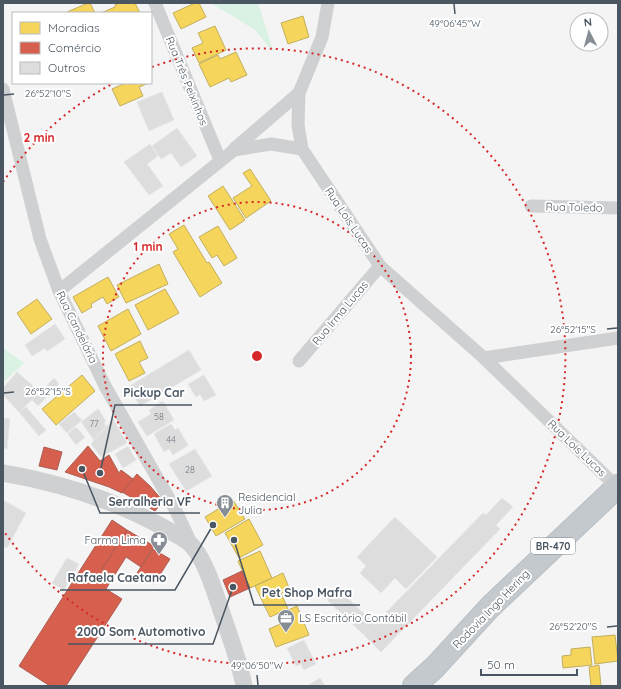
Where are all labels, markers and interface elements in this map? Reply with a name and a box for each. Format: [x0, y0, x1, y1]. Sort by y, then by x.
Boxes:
legend [12, 12, 152, 84]
north arrow [569, 12, 609, 52]
text: N [583, 15, 593, 29]
text: 49°06'45"W [429, 17, 481, 30]
text: Moradias [48, 20, 100, 35]
street label: Rua Três Peixinhos [163, 34, 211, 128]
text: Comércio [48, 40, 101, 55]
text: Outros [48, 60, 86, 75]
text: 26°52'10"S [25, 87, 72, 100]
text: 2 min [23, 130, 55, 145]
street label: Rua Lois Lucas [322, 185, 376, 255]
street label: Rua Toledo [545, 200, 603, 215]
text: 1 min [133, 239, 163, 254]
street label: Rua Irma Lucas [309, 278, 371, 348]
street label: Rua Candelária [53, 289, 101, 365]
text: 26°52'15"S [550, 323, 596, 336]
centre of rings [250, 349, 264, 363]
callout: Pickup Car [115, 381, 192, 405]
text: 26°52'15"S [25, 385, 71, 398]
text: Pickup Car [123, 385, 185, 400]
house number: 58 [154, 411, 164, 422]
street label: Rua Lois Lucas [545, 417, 609, 479]
house number: 77 [89, 418, 99, 429]
house number: 44 [166, 434, 176, 445]
house number: 28 [185, 464, 195, 475]
callout: Serralheria VF [100, 489, 200, 513]
place label: Residencial Julia [238, 490, 296, 517]
building icon: Residencial Julia [215, 493, 235, 518]
text: Serralheria VF [108, 494, 192, 509]
pharmacy icon: Farma Lima [149, 530, 169, 555]
place label: Farma Lima [84, 533, 146, 547]
road number: BR-470 [531, 538, 575, 554]
callout: Rafaela Caetano [60, 566, 175, 590]
street label: Rodovia Ingo Hering [450, 567, 532, 651]
text: Rafaela Caetano [67, 570, 167, 585]
callout: Pet Shop Mafra [254, 581, 360, 605]
text: Pet Shop Mafra [262, 585, 352, 600]
office icon: LS Escritório Contábil [276, 608, 296, 633]
place label: LS Escritório Contábil [299, 611, 406, 625]
callout: 2000 Som Automotivo [68, 620, 213, 644]
text: 26°52'20"S [549, 620, 597, 633]
text: 2000 Som Automotivo [77, 624, 206, 639]
scale bar [481, 651, 577, 677]
text: 50 m [487, 657, 515, 672]
text: 49°06'50"W [231, 659, 283, 672]

